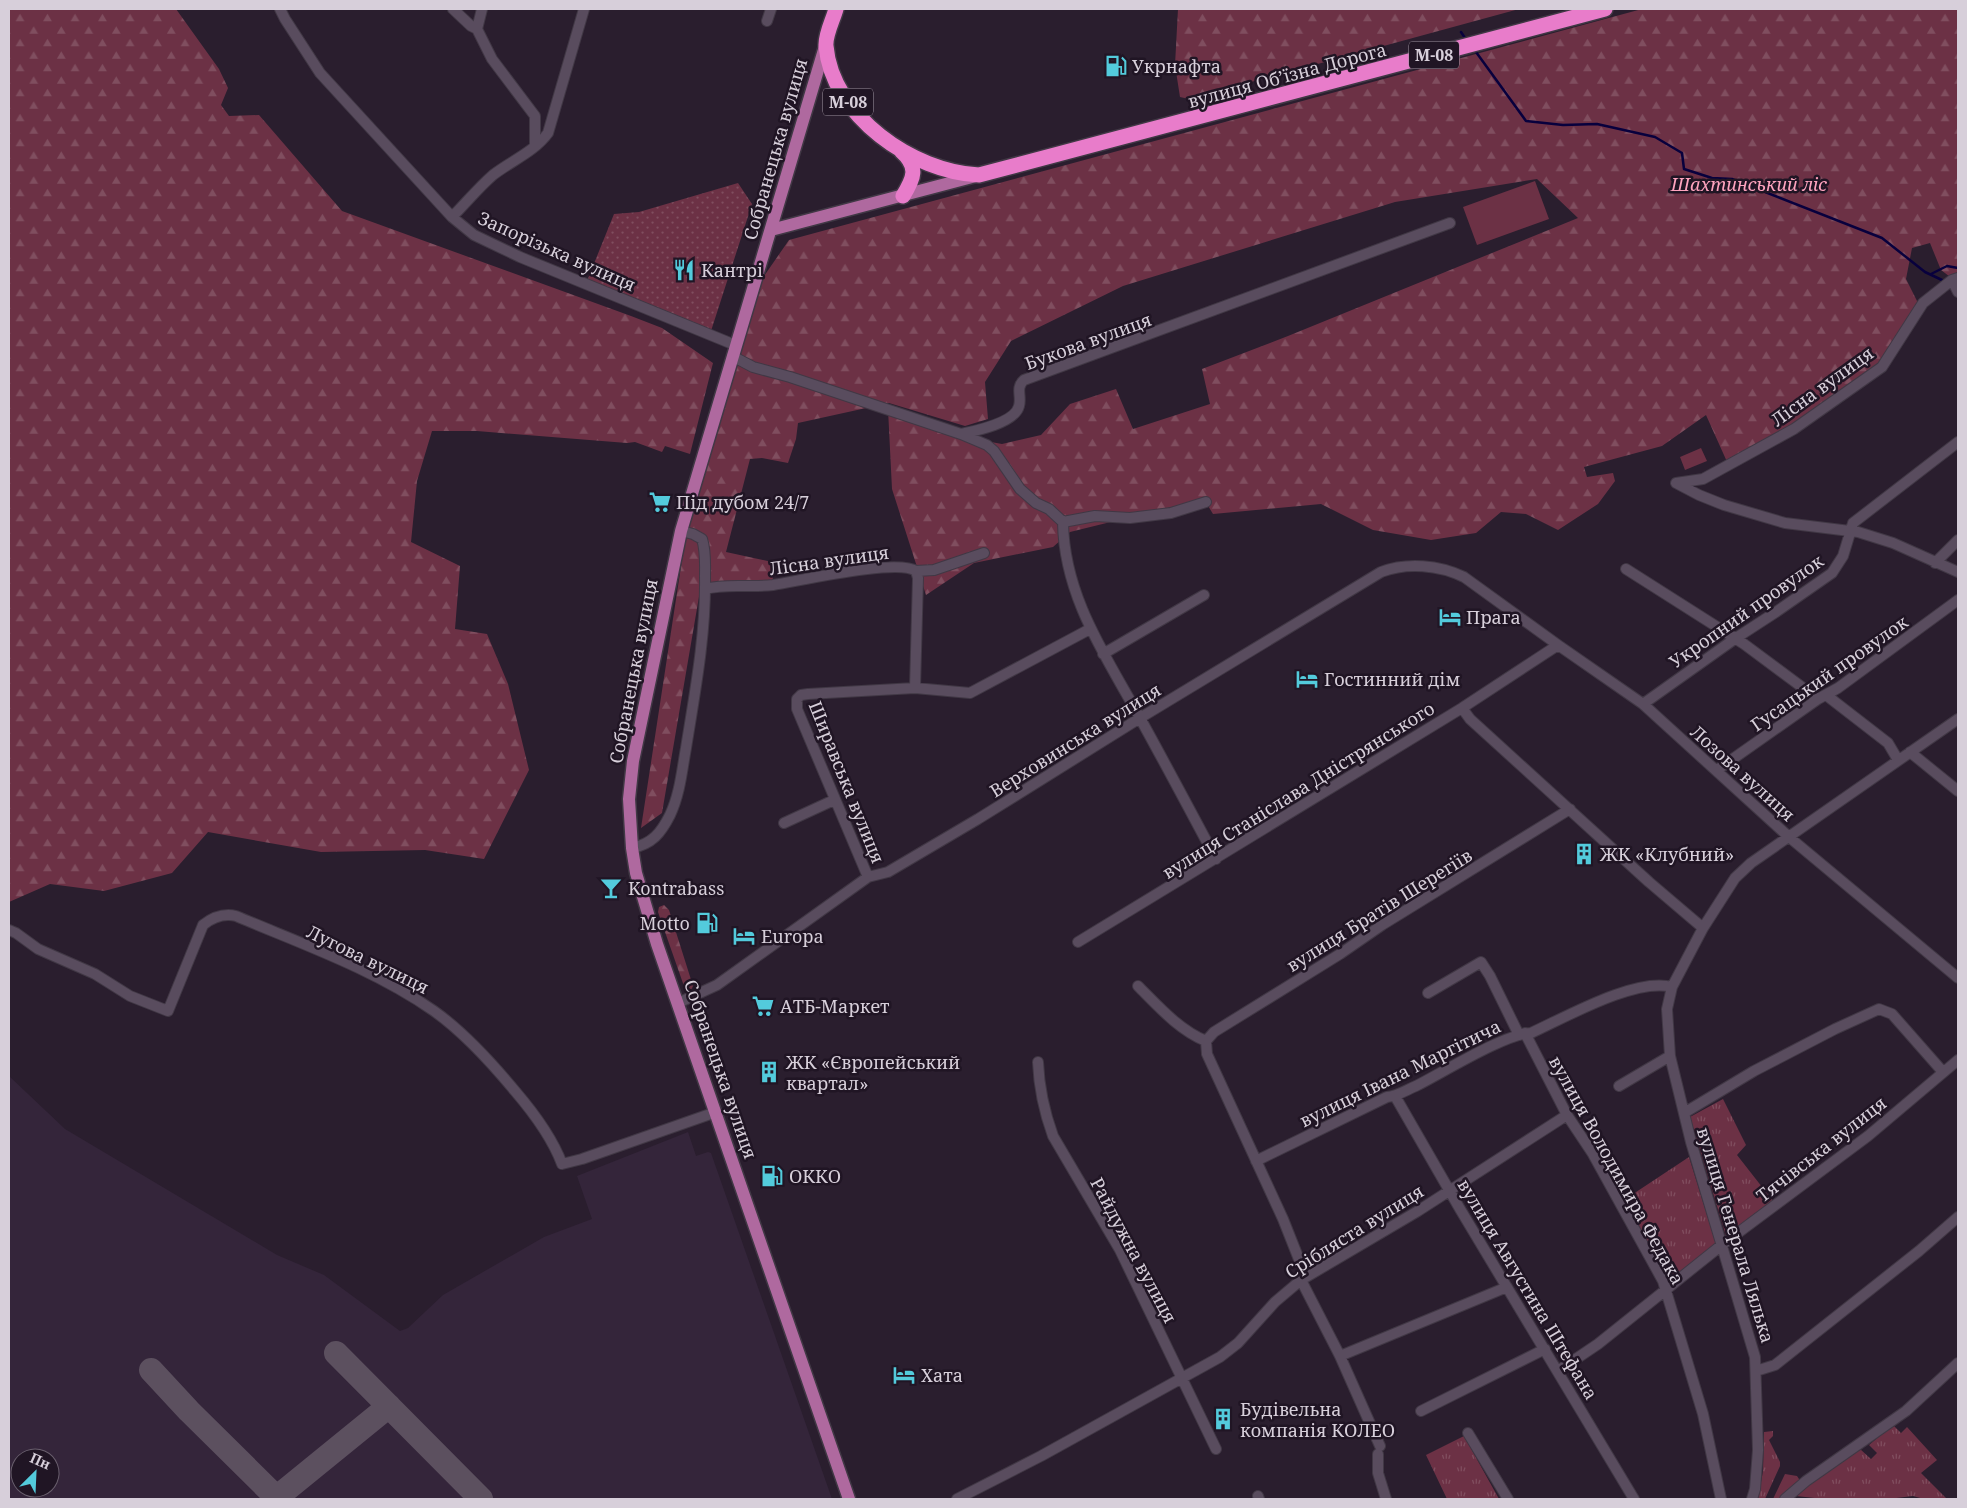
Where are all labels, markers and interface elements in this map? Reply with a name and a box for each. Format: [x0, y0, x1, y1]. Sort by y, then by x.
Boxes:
street label: вулиця Обʼїзна Дорога [1185, 37, 1389, 113]
road number: М-08 [1409, 42, 1459, 68]
fuel station icon: Укрнафта [1103, 53, 1129, 79]
place label: Укрнафта [1132, 54, 1221, 78]
street label: Собранецька вулиця [738, 55, 812, 243]
road number: М-08 [823, 88, 873, 115]
park label: Шахтинський ліс [1670, 172, 1827, 196]
street label: Запорізька вулиця [474, 205, 640, 297]
restaurant icon: Кантрі [671, 257, 697, 283]
place label: Кантрі [701, 258, 763, 282]
street label: Букова вулиця [1021, 307, 1155, 375]
street label: Лісна вулиця [1766, 341, 1878, 431]
supermarket icon: Під дубом 24/7 [647, 489, 673, 515]
place label: Під дубом 24/7 [676, 490, 809, 514]
street label: Лісна вулиця [768, 540, 890, 580]
street label: Укропний провулок [1664, 548, 1828, 673]
street label: Собранецька вулиця [603, 576, 663, 766]
hotel icon: Прага [1437, 604, 1463, 630]
place label: Прага [1466, 605, 1521, 629]
street label: Гусацький провулок [1746, 609, 1913, 736]
hotel icon: Гостинний дім [1294, 666, 1320, 692]
place label: Гостинний дім [1324, 667, 1460, 691]
street label: Верховинська вулиця [985, 677, 1165, 803]
street label: вулиця Станіслава Дністрянського [1157, 696, 1439, 884]
street label: Ширавська вулиця [804, 697, 890, 867]
street label: Лозова вулиця [1686, 720, 1800, 826]
building icon: ЖК «Клубний» [1571, 841, 1597, 867]
place label: ЖК «Клубний» [1599, 842, 1734, 866]
street label: вулиця Братів Шерегіїв [1282, 843, 1476, 977]
bar icon: Kontrabass [598, 875, 624, 901]
place label: Kontrabass [628, 876, 724, 900]
fuel station icon: Motto [694, 910, 720, 936]
place label: Motto [640, 911, 690, 935]
street label: Лугова вулиця [303, 919, 433, 999]
hotel icon: Europa [731, 923, 757, 949]
place label: Europa [761, 924, 824, 948]
street label: Собранецька вулиця [679, 976, 763, 1162]
supermarket icon: АТБ-Маркет [750, 993, 776, 1019]
place label: АТБ-Маркет [780, 994, 890, 1018]
street label: вулиця Івана Маргітича [1295, 1014, 1505, 1132]
place label: ЖК «Європейський квартал» [785, 1050, 960, 1095]
street label: вулиця Володимира Федака [1544, 1051, 1690, 1289]
building icon: ЖК «Європейський квартал» [756, 1059, 782, 1085]
street label: Тячівська вулиця [1751, 1091, 1891, 1207]
street label: вулиця Генерала Лялька [1692, 1124, 1780, 1346]
fuel station icon: ОККО [759, 1163, 785, 1189]
place label: ОККО [789, 1164, 841, 1188]
street label: Райдужна вулиця [1085, 1173, 1183, 1327]
street label: вулиця Августина Штефана [1452, 1174, 1604, 1404]
street label: Срібляста вулиця [1280, 1179, 1428, 1283]
hotel icon: Хата [891, 1362, 917, 1388]
place label: Хата [921, 1363, 963, 1387]
place label: Будівельна компанія КОЛЕО [1240, 1397, 1395, 1442]
building icon: Будівельна компанія КОЛЕО [1210, 1406, 1236, 1432]
north arrow [10, 1448, 60, 1498]
text: Пн [27, 1448, 54, 1474]

